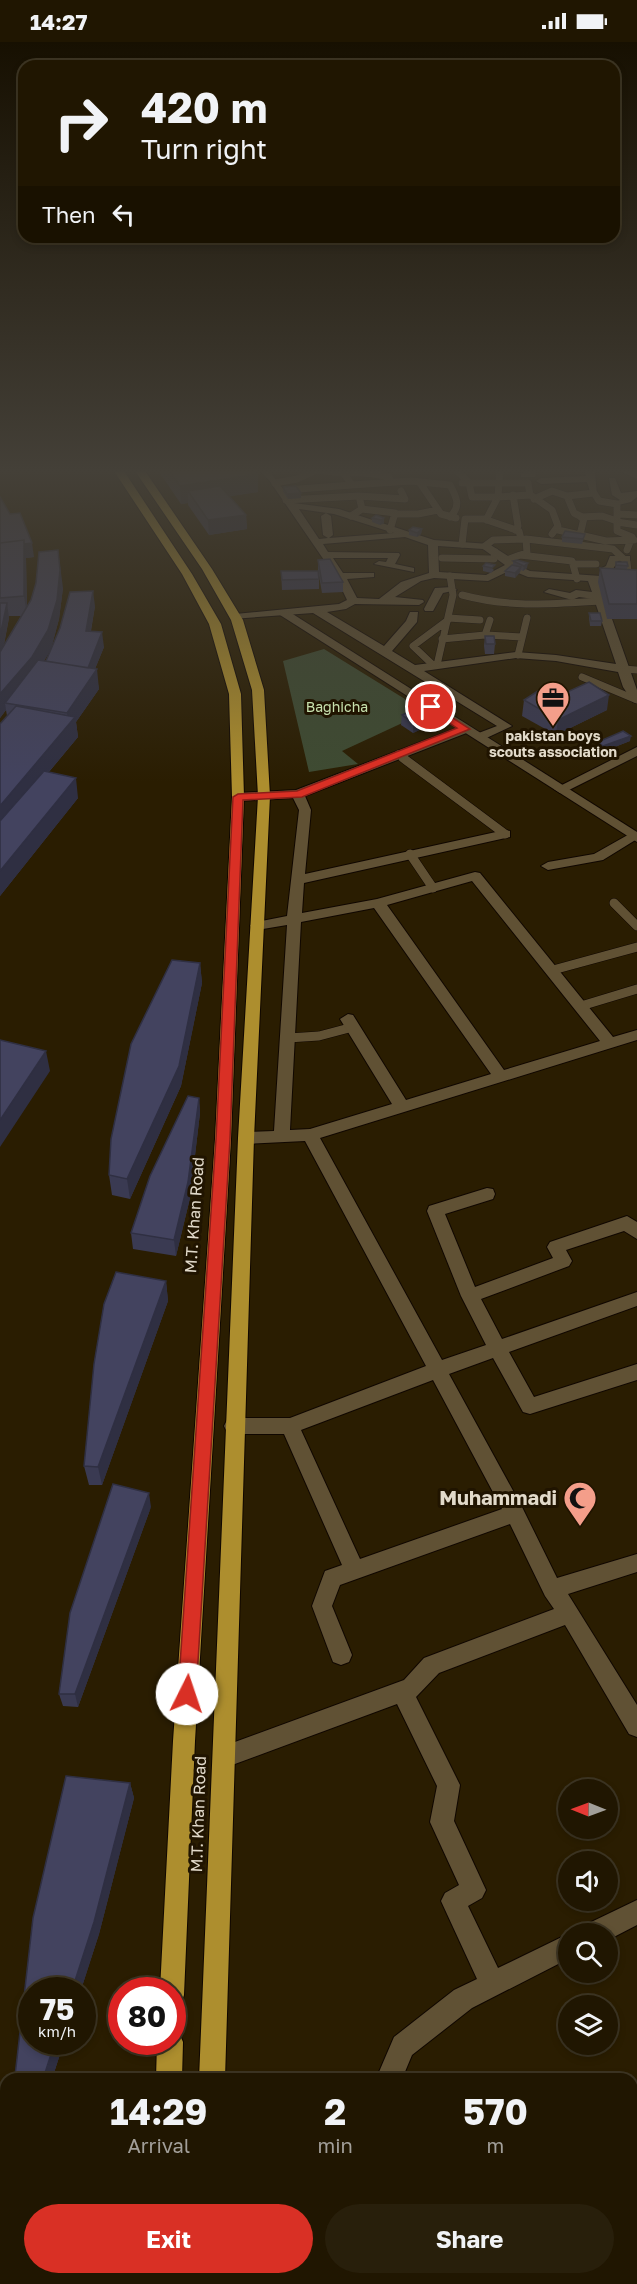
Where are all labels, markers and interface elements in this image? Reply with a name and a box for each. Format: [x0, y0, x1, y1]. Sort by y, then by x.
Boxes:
text: 14:27 [30, 8, 88, 35]
text: 420 m [141, 82, 267, 132]
icon: right [42, 84, 120, 162]
text: Turn right [141, 133, 267, 165]
icon: left [107, 198, 140, 231]
text: Then [42, 201, 95, 228]
office icon: pakistan boys scouts association [535, 680, 571, 727]
pin [405, 681, 456, 732]
icon: arrive [414, 690, 447, 723]
park label: Baghicha [306, 698, 368, 715]
place label: pakistan boys scouts association [489, 727, 617, 760]
street label: M.T. Khan Road [180, 1156, 208, 1274]
mosque icon: Muhammadi [562, 1480, 598, 1527]
place label: Muhammadi [439, 1485, 557, 1509]
position arrow [155, 1662, 219, 1726]
street label: M.T. Khan Road [186, 1755, 210, 1873]
north arrow [558, 1779, 618, 1839]
map controls [558, 1779, 618, 2055]
button: sound [558, 1851, 618, 1911]
button: search [558, 1923, 618, 1983]
speed limit sign: 80 [108, 1977, 186, 2055]
text: 75 [40, 1991, 74, 2027]
button: layers [558, 1995, 618, 2055]
text: km/h [38, 2022, 76, 2040]
text: 14:29 [110, 2090, 207, 2133]
text: 2 [324, 2090, 346, 2133]
text: 570 [463, 2090, 528, 2133]
text: Arrival [127, 2133, 190, 2157]
text: min [318, 2133, 353, 2157]
text: m [487, 2133, 504, 2157]
button: Exit [24, 2204, 313, 2273]
button: Share [325, 2204, 614, 2273]

